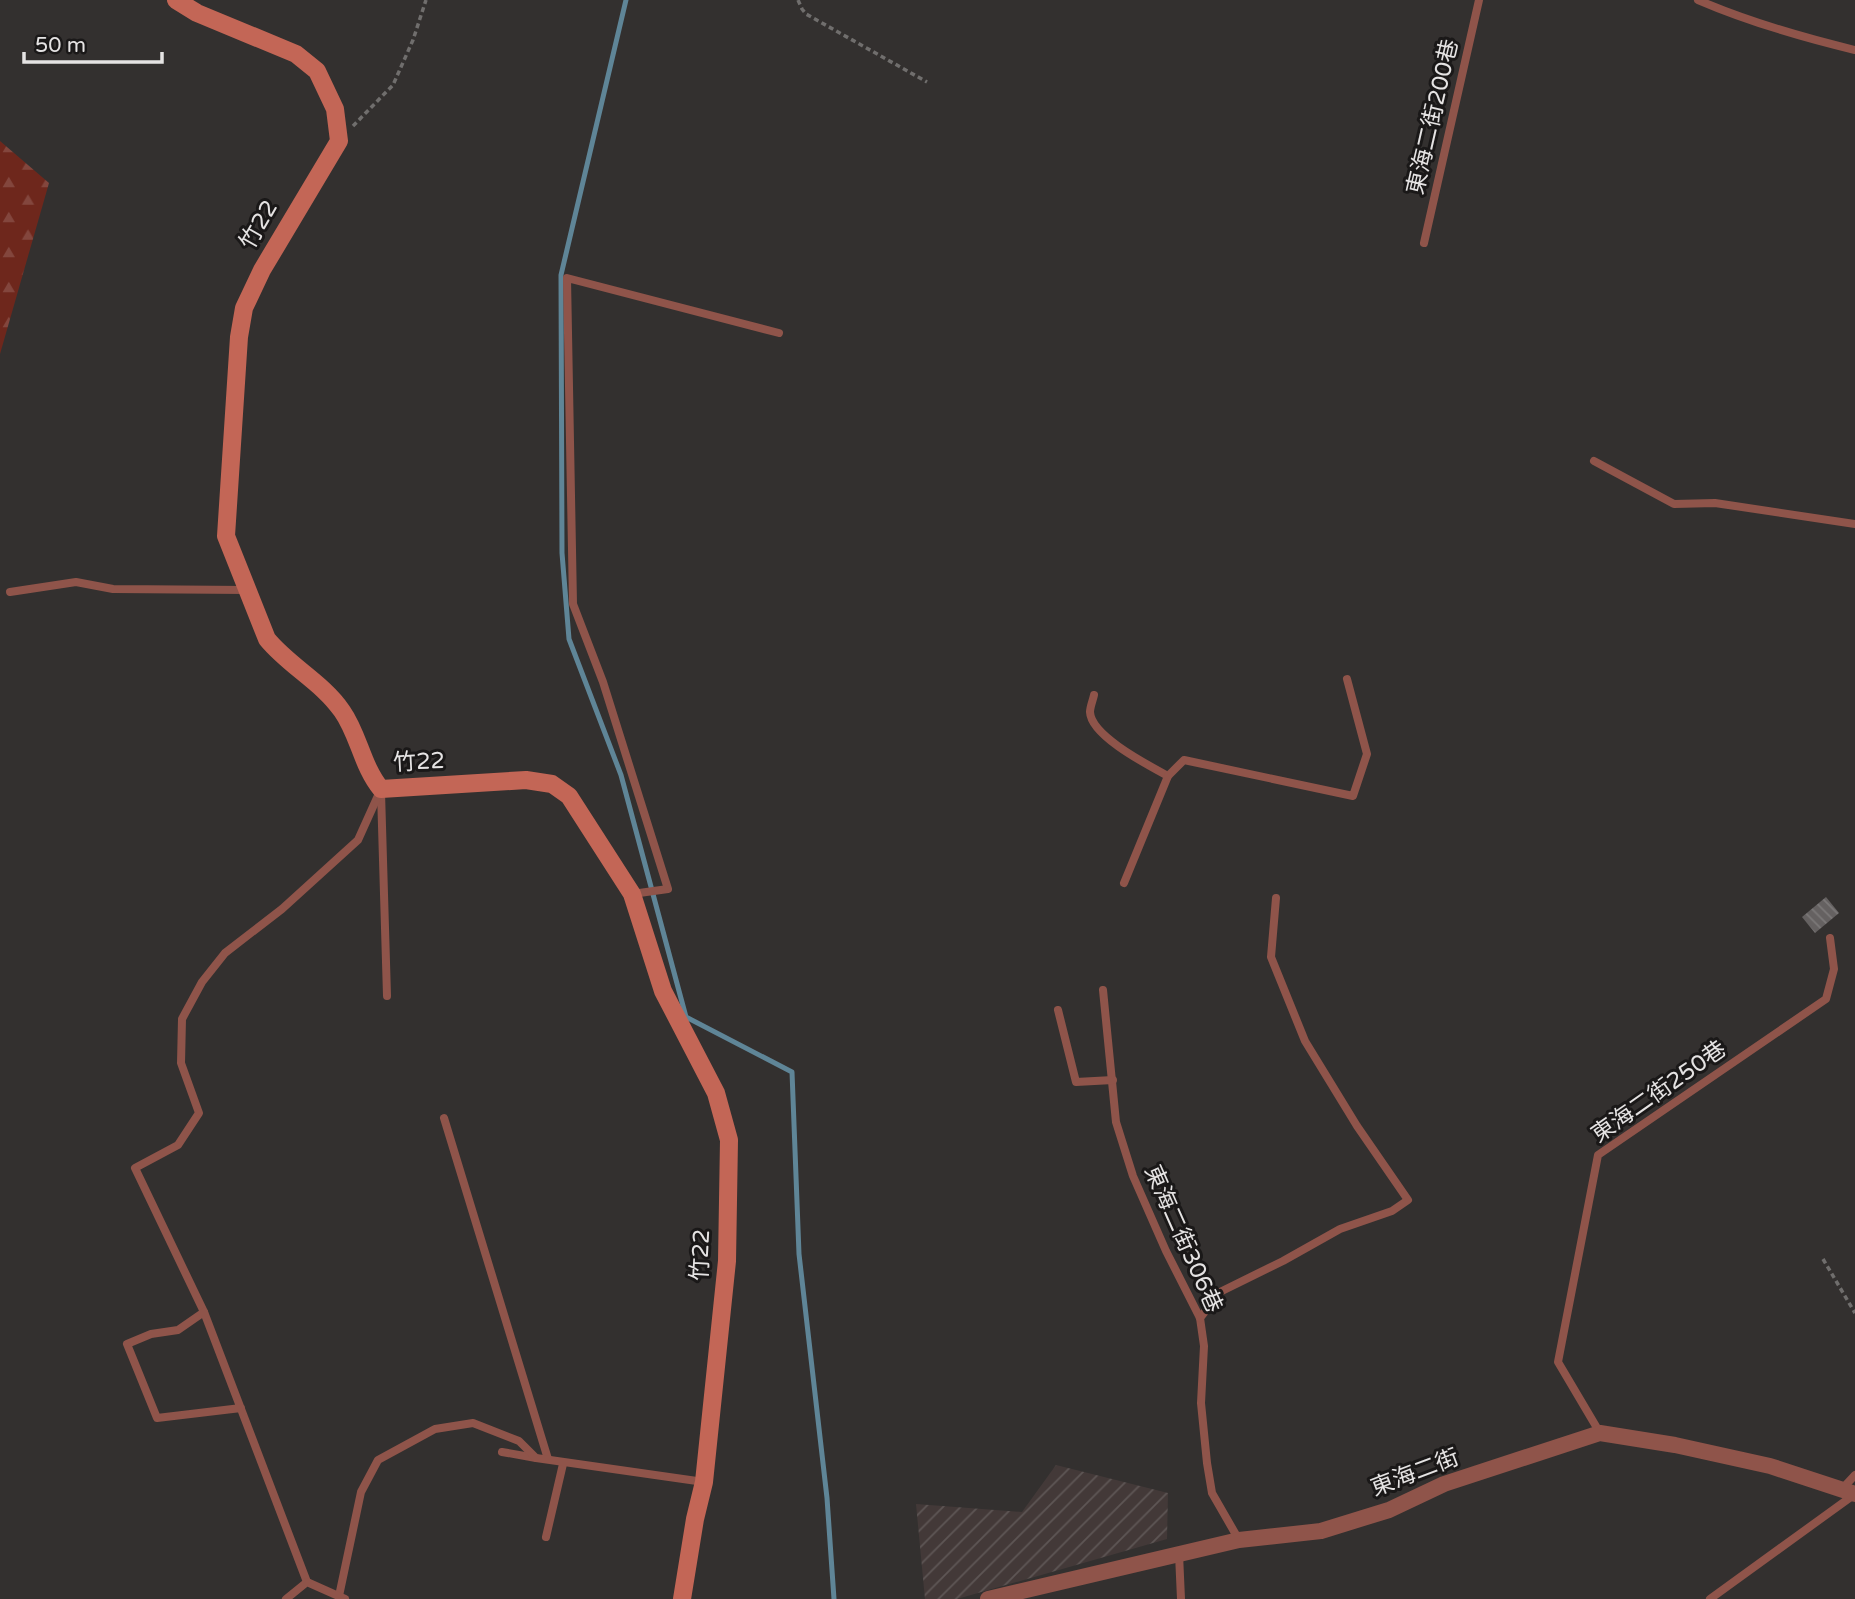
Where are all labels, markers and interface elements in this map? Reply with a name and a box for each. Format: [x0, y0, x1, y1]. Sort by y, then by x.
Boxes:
scale bar [24, 21, 163, 65]
text: 50 m [35, 33, 86, 58]
street label: 東海二街200巷 [1402, 37, 1464, 197]
street label: 竹22 [234, 196, 284, 254]
street label: 竹22 [392, 747, 446, 777]
street label: 東海二街250巷 [1586, 1035, 1732, 1149]
street label: 東海二街306巷 [1138, 1161, 1228, 1317]
street label: 竹22 [686, 1228, 716, 1282]
street label: 東海二街 [1367, 1443, 1463, 1503]

